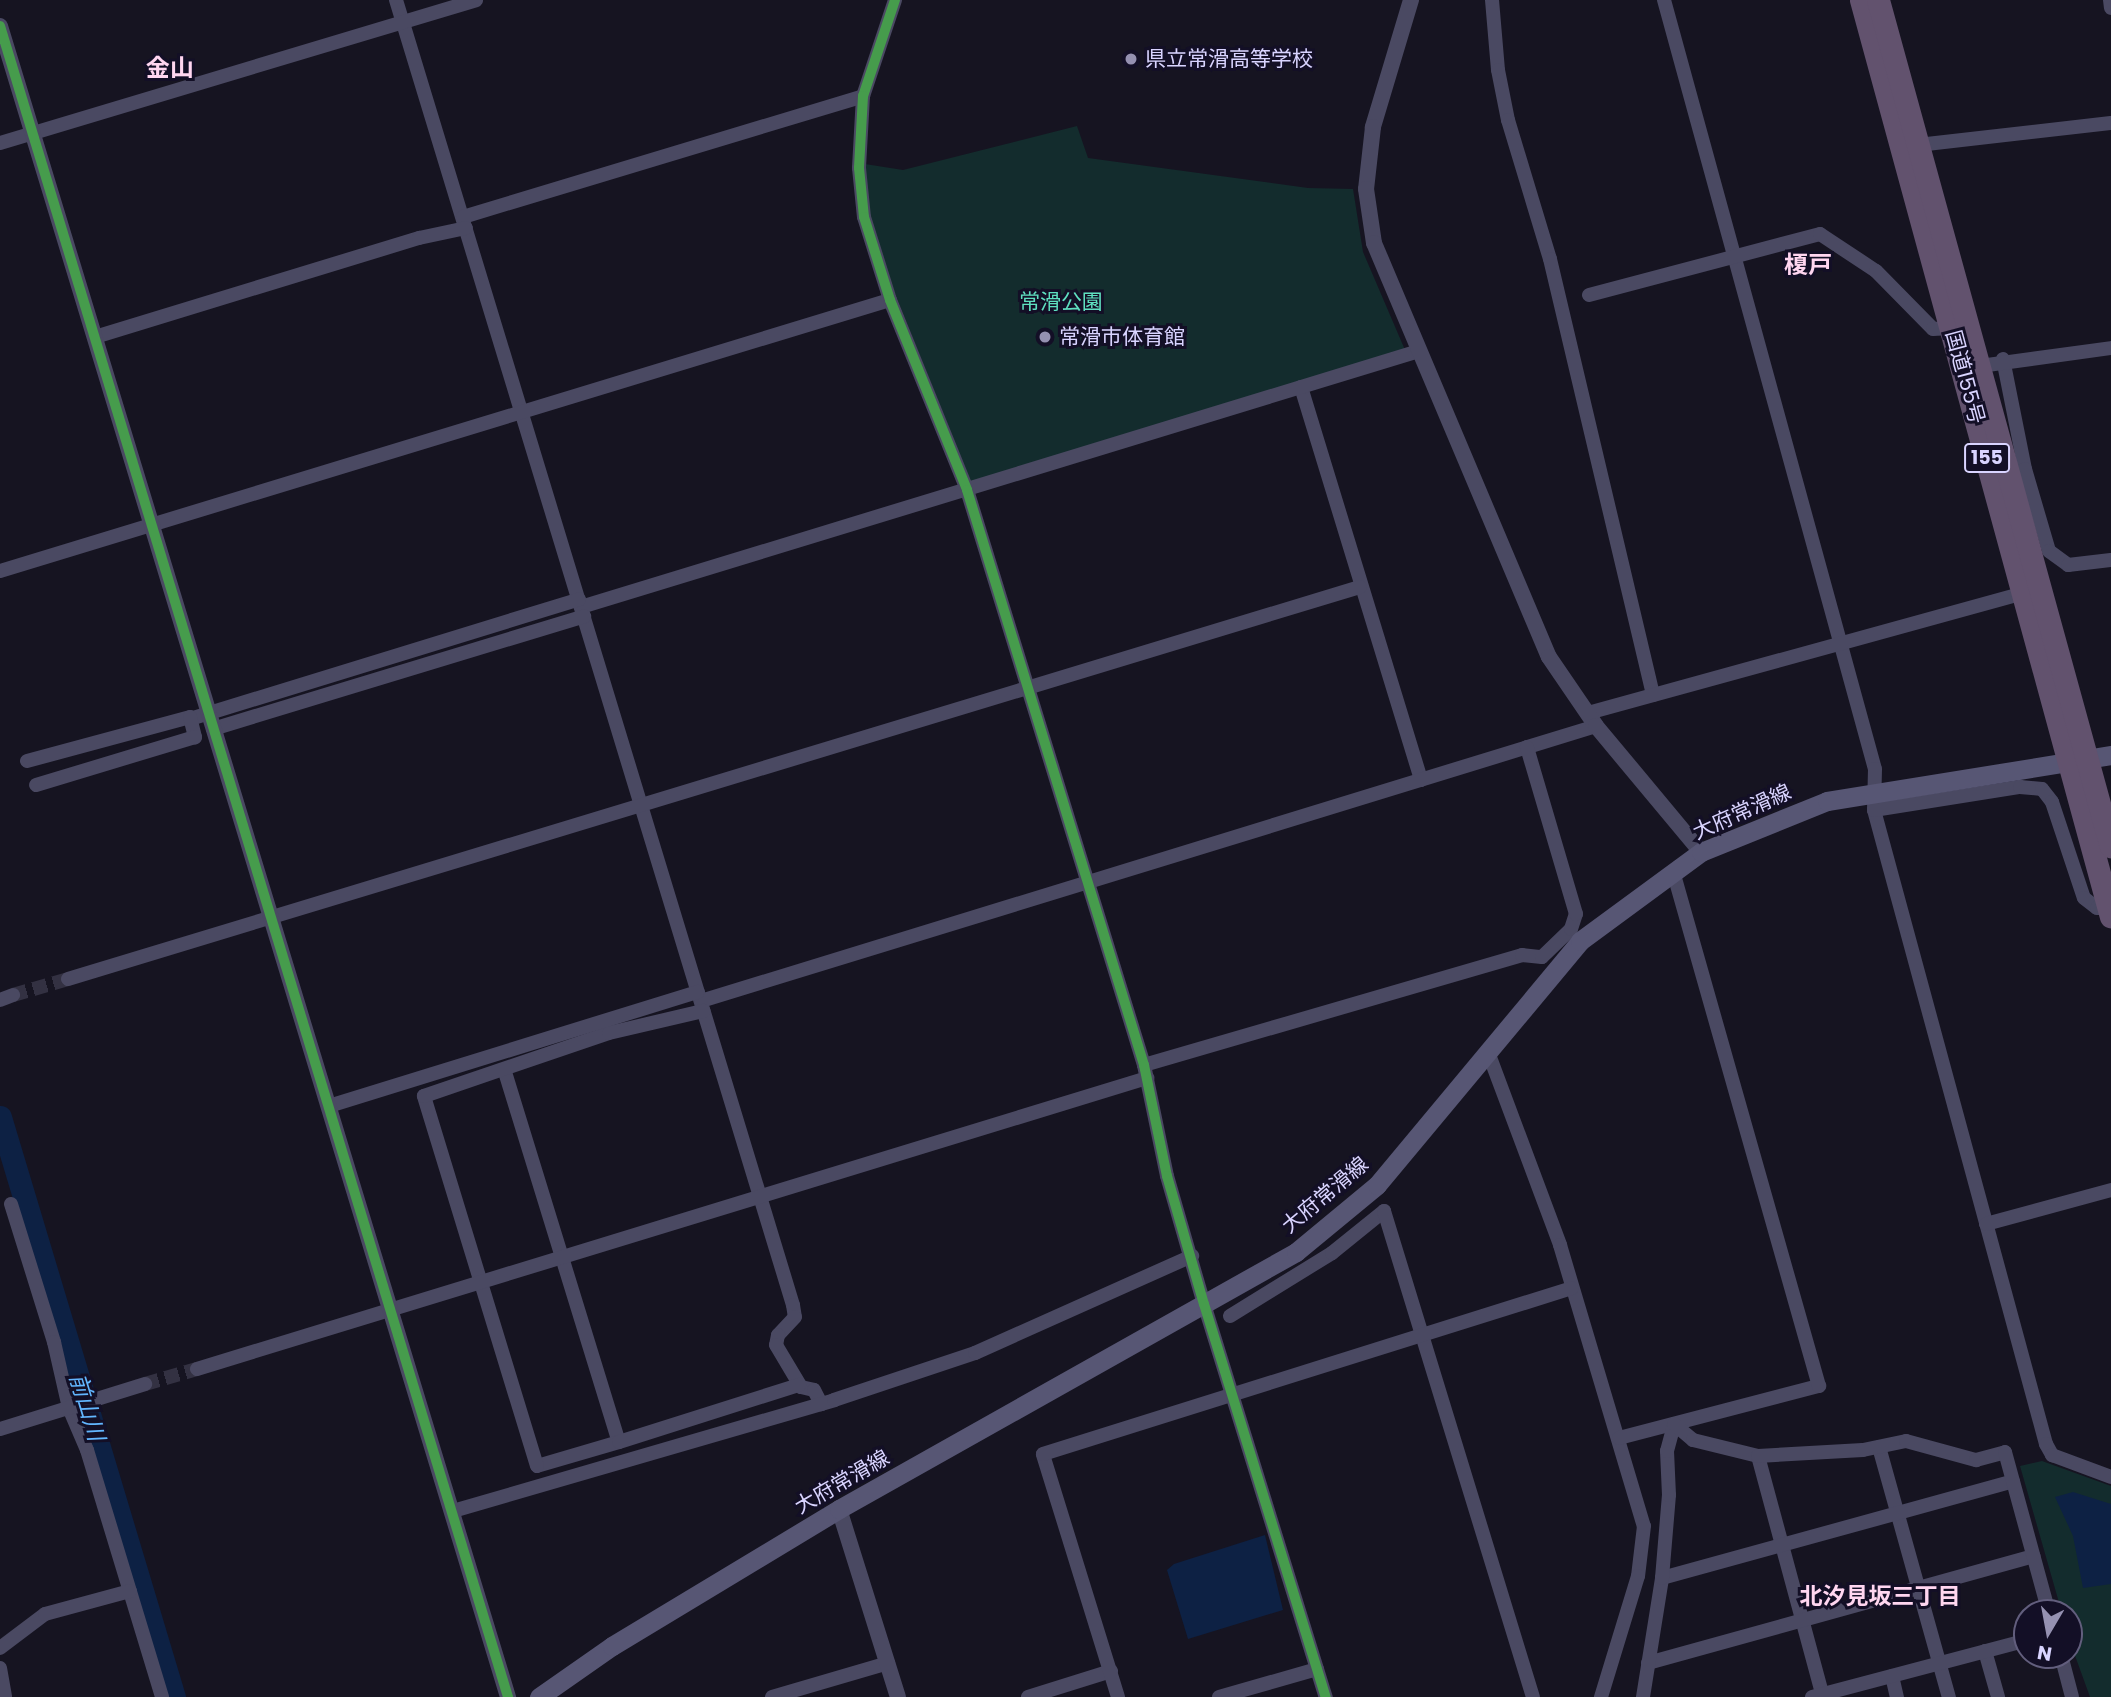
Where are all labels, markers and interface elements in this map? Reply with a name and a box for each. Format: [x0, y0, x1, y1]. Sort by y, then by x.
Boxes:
place label: 県立常滑高等学校 [1145, 46, 1313, 72]
marker: 県立常滑高等学校 [1123, 51, 1139, 67]
district label: 金山 [146, 54, 194, 82]
district label: 榎戸 [1784, 251, 1832, 279]
park label: 常滑公園 [1019, 289, 1103, 315]
place label: 常滑市体育館 [1059, 324, 1185, 350]
street label: 国道155号 [1940, 327, 1990, 427]
marker: 常滑市体育館 [1037, 329, 1053, 345]
road number: 155 [1962, 442, 2011, 474]
street label: 大府常滑線 [1689, 779, 1795, 845]
street label: 大府常滑線 [1277, 1152, 1373, 1238]
water label: 前山川 [64, 1370, 110, 1444]
street label: 大府常滑線 [790, 1445, 894, 1519]
district label: 北汐見坂三丁目 [1800, 1582, 1960, 1610]
north arrow [2013, 1599, 2083, 1669]
text: N [2035, 1639, 2054, 1668]

